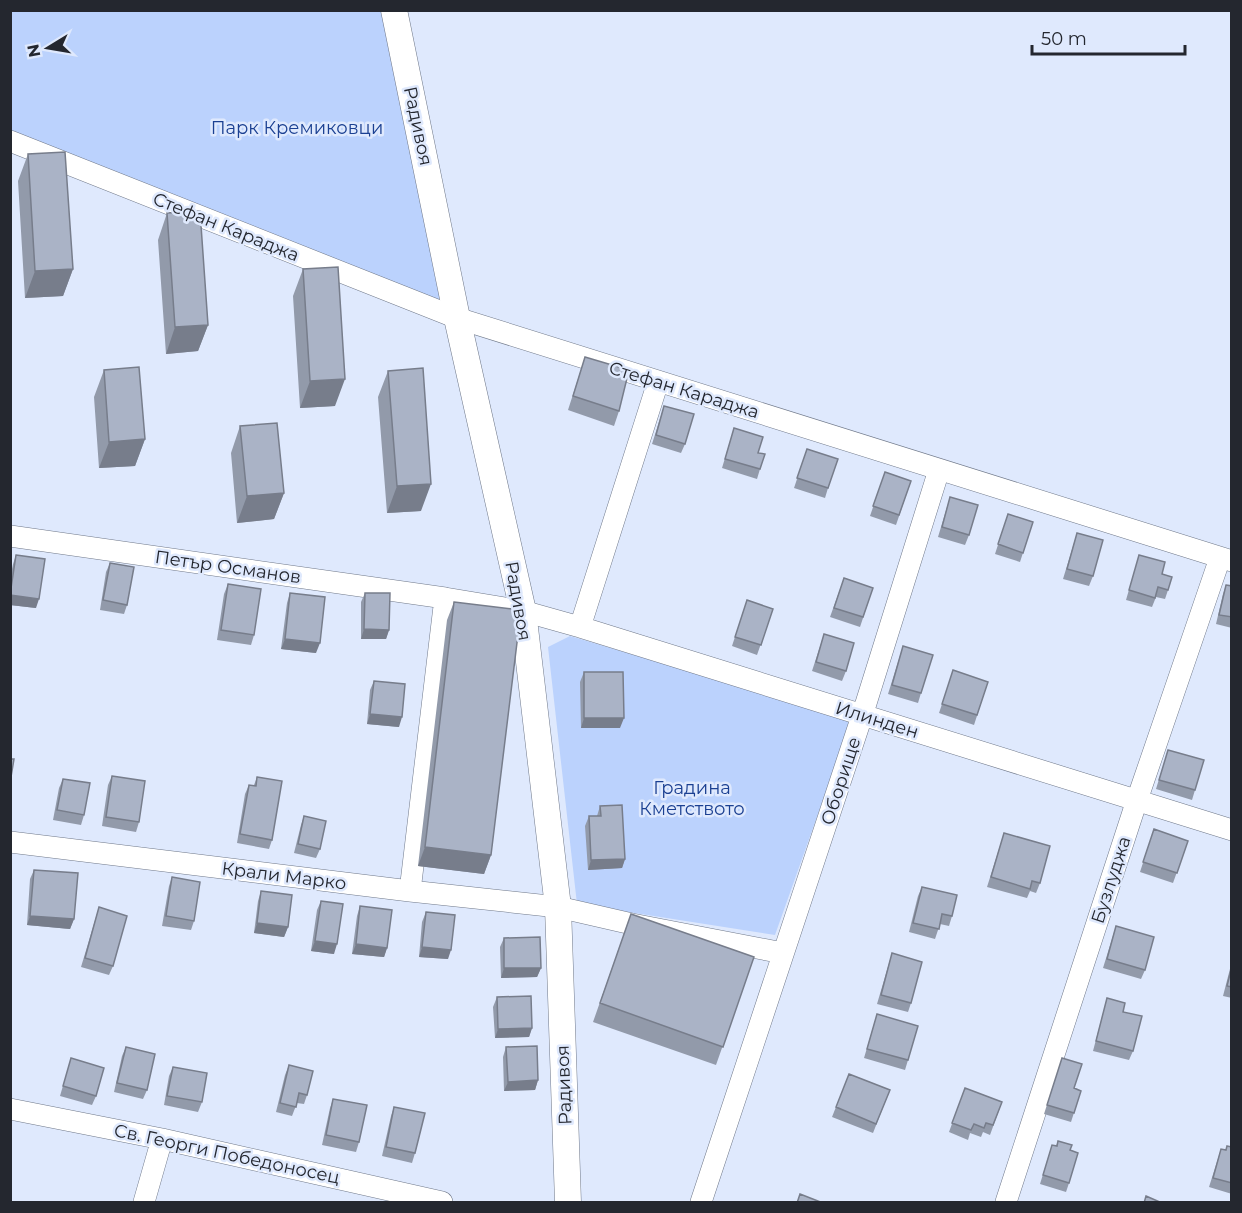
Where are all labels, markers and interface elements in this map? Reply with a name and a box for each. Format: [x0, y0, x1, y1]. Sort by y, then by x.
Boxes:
north arrow [18, 18, 78, 78]
scale bar [1032, 18, 1185, 56]
text: 50 m [1041, 28, 1087, 50]
text: N [23, 43, 44, 59]
street label: Радивоя [399, 85, 437, 167]
park label: Парк Кремиковци [211, 117, 383, 139]
street label: Стефан Караджа [150, 188, 302, 266]
street label: Стефан Караджа [606, 357, 762, 423]
street label: Петър Османов [154, 546, 302, 588]
street label: Радивоя [500, 560, 536, 642]
street label: Илинден [833, 697, 921, 743]
street label: Оборище [816, 734, 866, 828]
park label: Градина Кметството [639, 777, 745, 820]
street label: Бузлуджа [1087, 834, 1135, 926]
street label: Крали Марко [220, 857, 348, 895]
street label: Радивоя [552, 1045, 576, 1125]
street label: Св. Георги Победоносец [112, 1119, 342, 1189]

